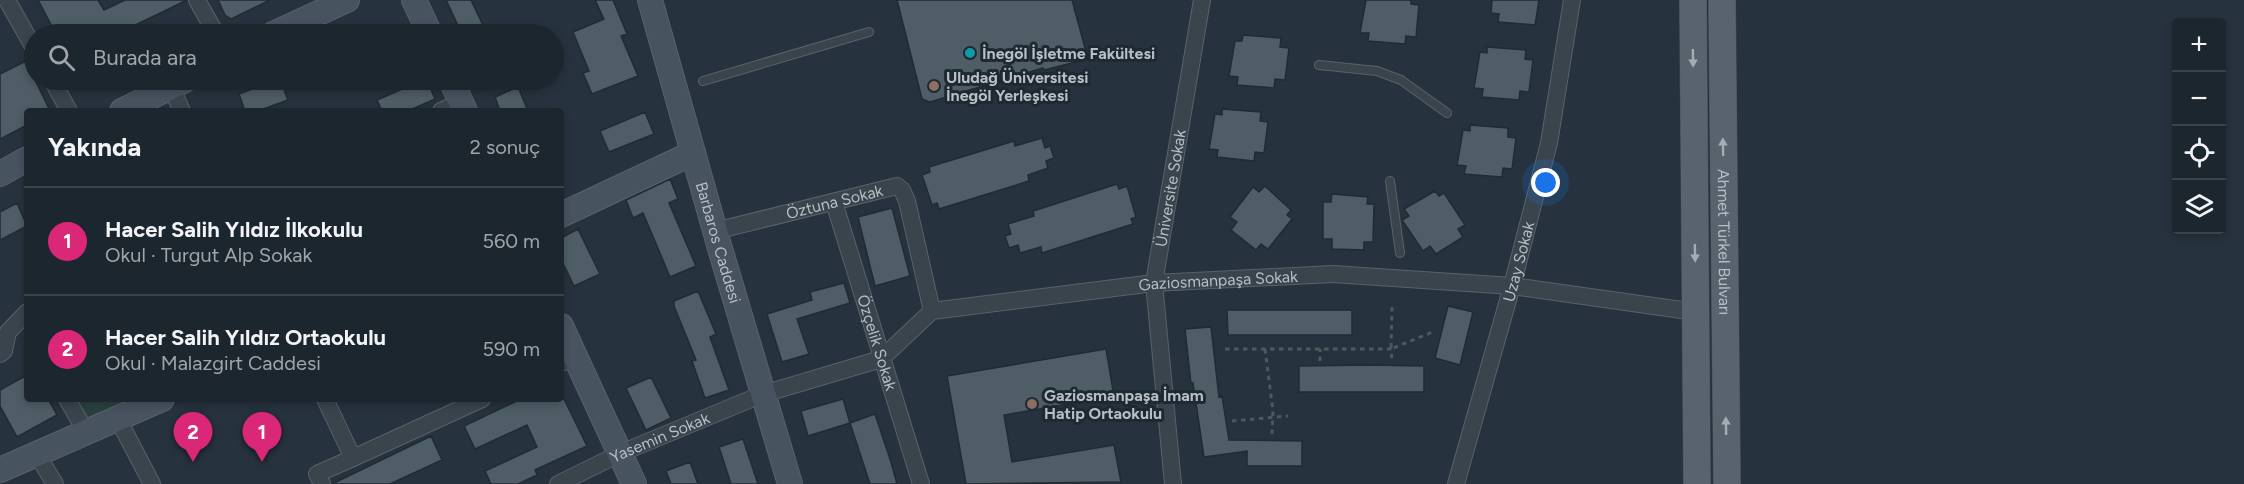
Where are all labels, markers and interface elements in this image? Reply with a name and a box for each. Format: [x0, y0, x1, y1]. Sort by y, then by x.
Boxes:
map controls [2172, 18, 2226, 234]
button: + [2172, 18, 2226, 72]
search box [24, 24, 564, 90]
icon: search [45, 41, 78, 74]
text: Burada ara [93, 44, 197, 71]
place label: İnegöl İşletme Fakültesi [982, 44, 1155, 63]
marker: İnegöl İşletme Fakültesi [963, 46, 977, 60]
one-way arrow [1688, 49, 1698, 68]
place label: Uludağ Üniversitesi İnegöl Yerleşkesi [946, 68, 1088, 105]
button: − [2172, 72, 2226, 126]
marker: Uludağ Üniversitesi İnegöl Yerleşkesi [927, 79, 941, 93]
button: locate [2172, 126, 2226, 180]
street label: Üniversite Sokak [1151, 128, 1189, 248]
text: Yakında [48, 131, 141, 163]
text: 2 sonuç [470, 135, 540, 159]
one-way arrow [1718, 137, 1728, 156]
your location [1531, 168, 1560, 197]
street label: Ahmet Türkel Bulvarı [1714, 169, 1735, 315]
street label: Barbaros Caddesi [692, 180, 745, 305]
street label: Öztuna Sokak [784, 180, 885, 223]
button: layers [2172, 180, 2226, 234]
text: Hacer Salih Yıldız İlkokulu [105, 216, 363, 243]
street label: Uzay Sokak [1499, 219, 1538, 304]
text: 1 [63, 229, 72, 253]
text: 560 m [482, 229, 540, 253]
text: Okul · Turgut Alp Sokak [105, 243, 312, 267]
one-way arrow [1690, 244, 1700, 263]
street label: Gaziosmanpaşa Sokak [1137, 266, 1298, 294]
street label: Özçelik Sokak [854, 292, 901, 393]
text: Hacer Salih Yıldız Ortaokulu [105, 324, 386, 351]
text: 2 [62, 337, 73, 361]
text: 590 m [482, 337, 540, 361]
text: Okul · Malazgirt Caddesi [105, 351, 321, 375]
place label: Gaziosmanpaşa İmam Hatip Ortaokulu [1044, 386, 1204, 423]
marker: Gaziosmanpaşa İmam Hatip Ortaokulu [1025, 397, 1039, 411]
street label: Yasemin Sokak [607, 408, 712, 466]
pin: 2 [174, 412, 212, 462]
pin: 1 [242, 412, 282, 462]
one-way arrow [1721, 416, 1731, 435]

